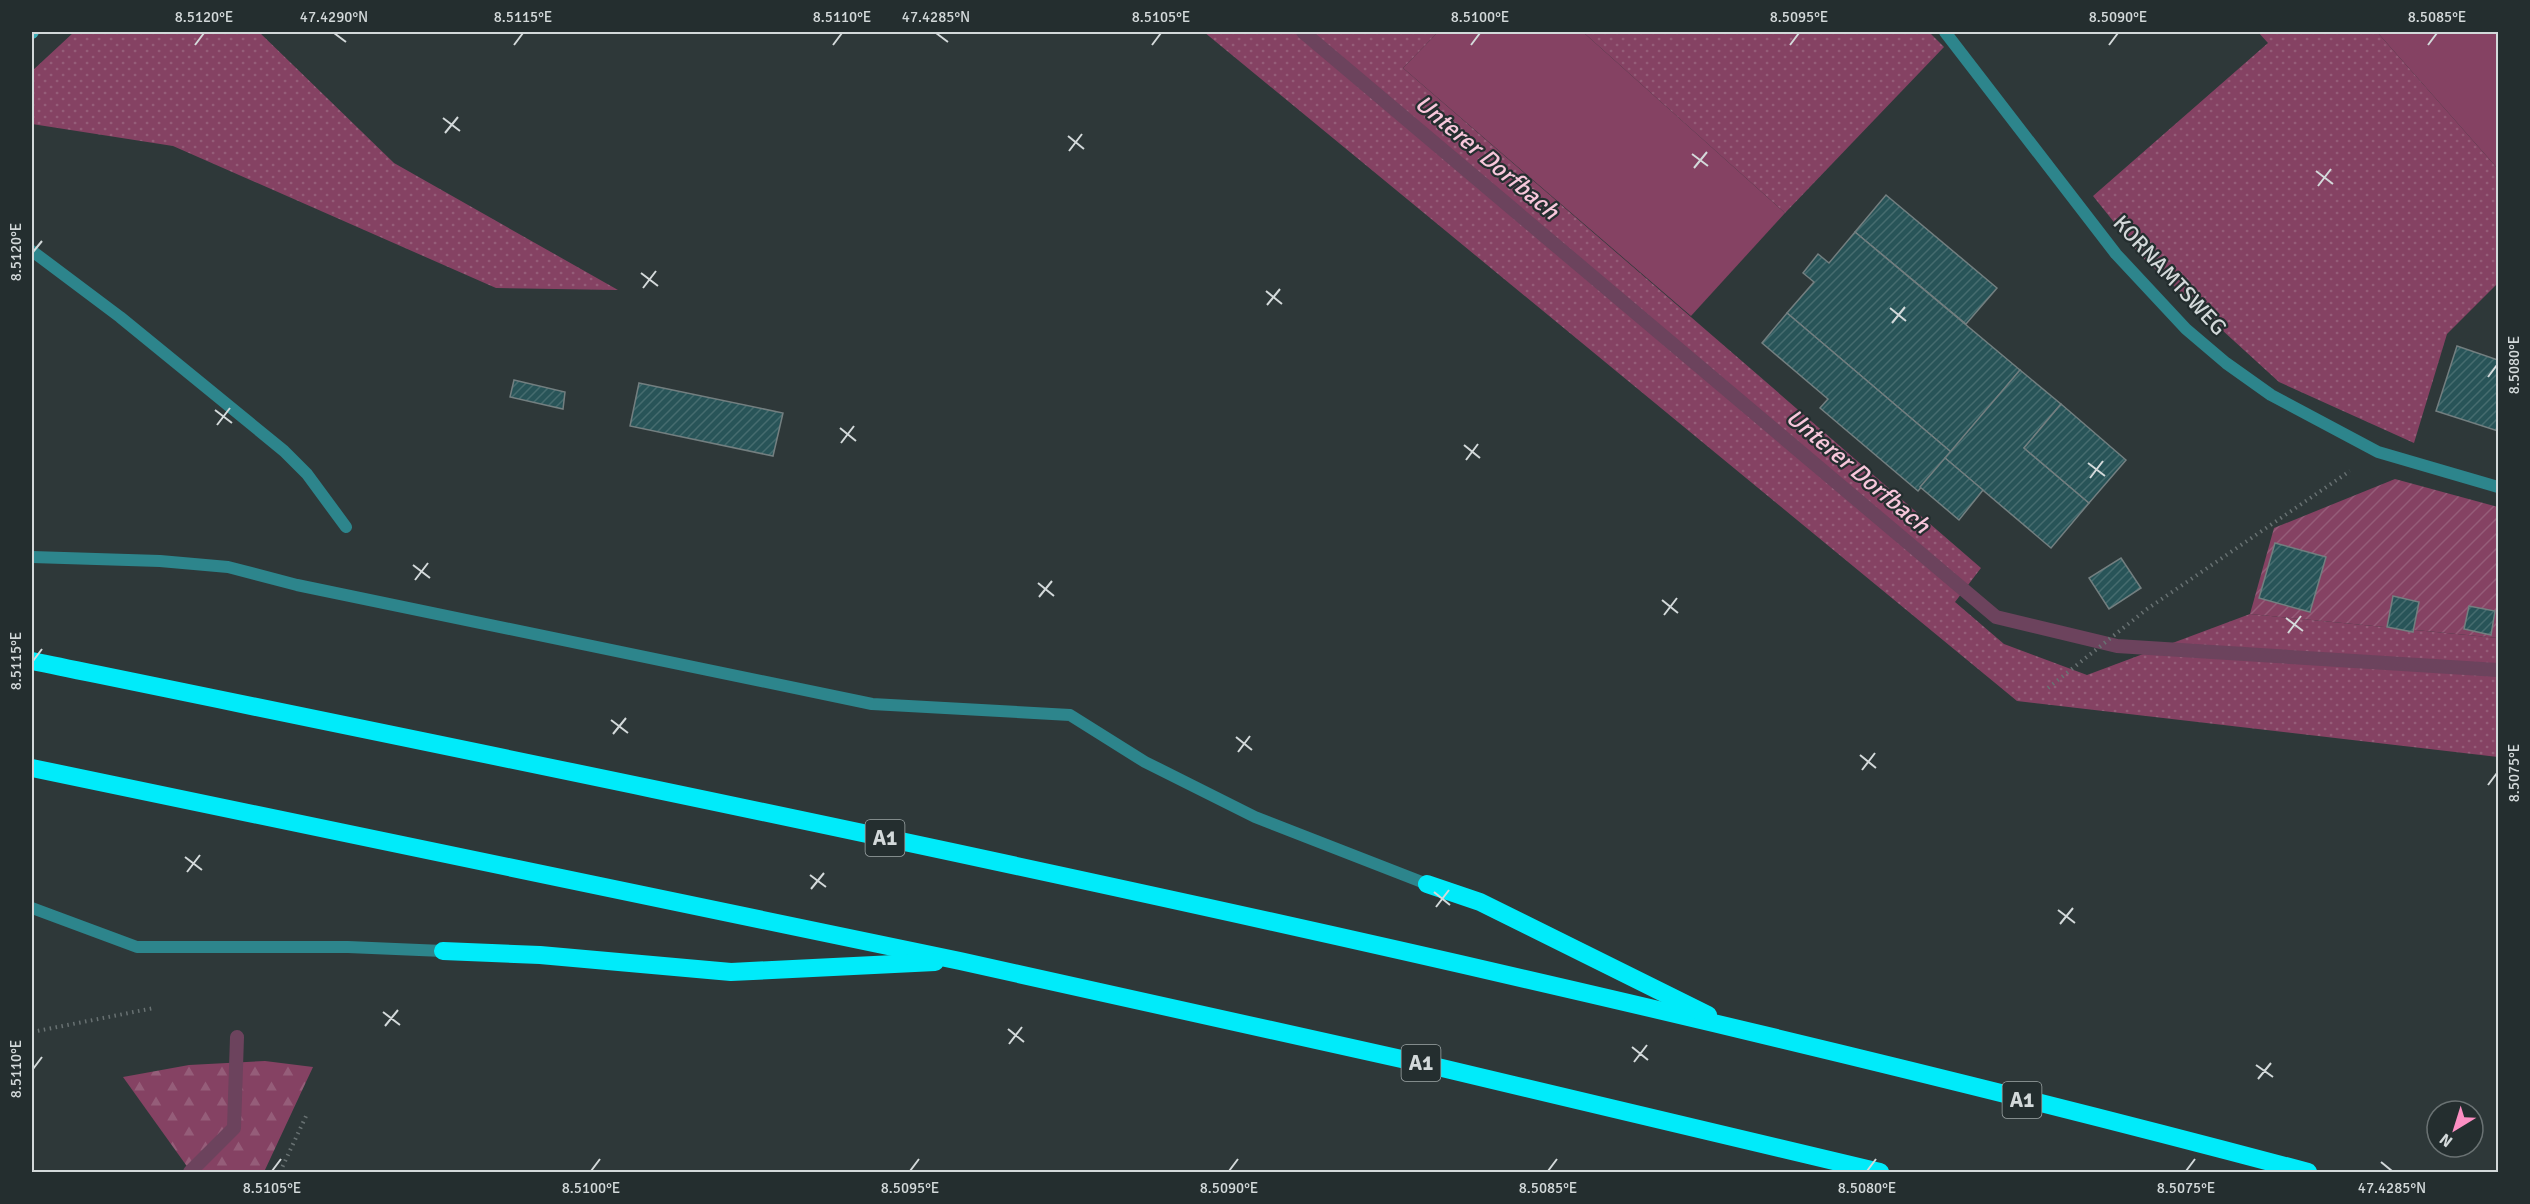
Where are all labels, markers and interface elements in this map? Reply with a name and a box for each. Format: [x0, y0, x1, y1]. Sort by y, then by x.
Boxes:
text: 8.5120°E [175, 8, 233, 26]
text: 47.4290°N [300, 8, 368, 26]
text: 8.5115°E [494, 8, 552, 26]
text: 8.5110°E [813, 8, 871, 26]
text: 47.4285°N [902, 8, 970, 26]
text: 8.5105°E [1132, 8, 1190, 26]
text: 8.5100°E [1451, 8, 1509, 26]
text: 8.5095°E [1770, 8, 1828, 26]
text: 8.5090°E [2089, 8, 2147, 26]
text: 8.5085°E [2408, 8, 2466, 26]
water label: Unterer Dorfbach [1409, 88, 1566, 226]
street label: KORNAMTSWEG [2108, 209, 2232, 341]
text: 8.5120°E [7, 223, 25, 281]
text: 8.5080°E [2505, 336, 2523, 394]
water label: Unterer Dorfbach [1780, 402, 1937, 540]
text: 8.5115°E [7, 632, 25, 690]
text: 8.5075°E [2505, 744, 2523, 802]
road number: A1 [866, 820, 904, 856]
text: 8.5110°E [7, 1040, 25, 1098]
road number: A1 [1402, 1045, 1440, 1081]
road number: A1 [2002, 1082, 2042, 1118]
north arrow [2425, 1099, 2485, 1159]
text: N [2436, 1129, 2457, 1151]
text: 8.5105°E [243, 1179, 301, 1197]
text: 8.5100°E [562, 1179, 620, 1197]
text: 8.5095°E [881, 1179, 939, 1197]
text: 8.5090°E [1200, 1179, 1258, 1197]
text: 8.5085°E [1519, 1179, 1577, 1197]
text: 8.5080°E [1838, 1179, 1896, 1197]
text: 8.5075°E [2157, 1179, 2215, 1197]
text: 47.4285°N [2358, 1179, 2426, 1197]

